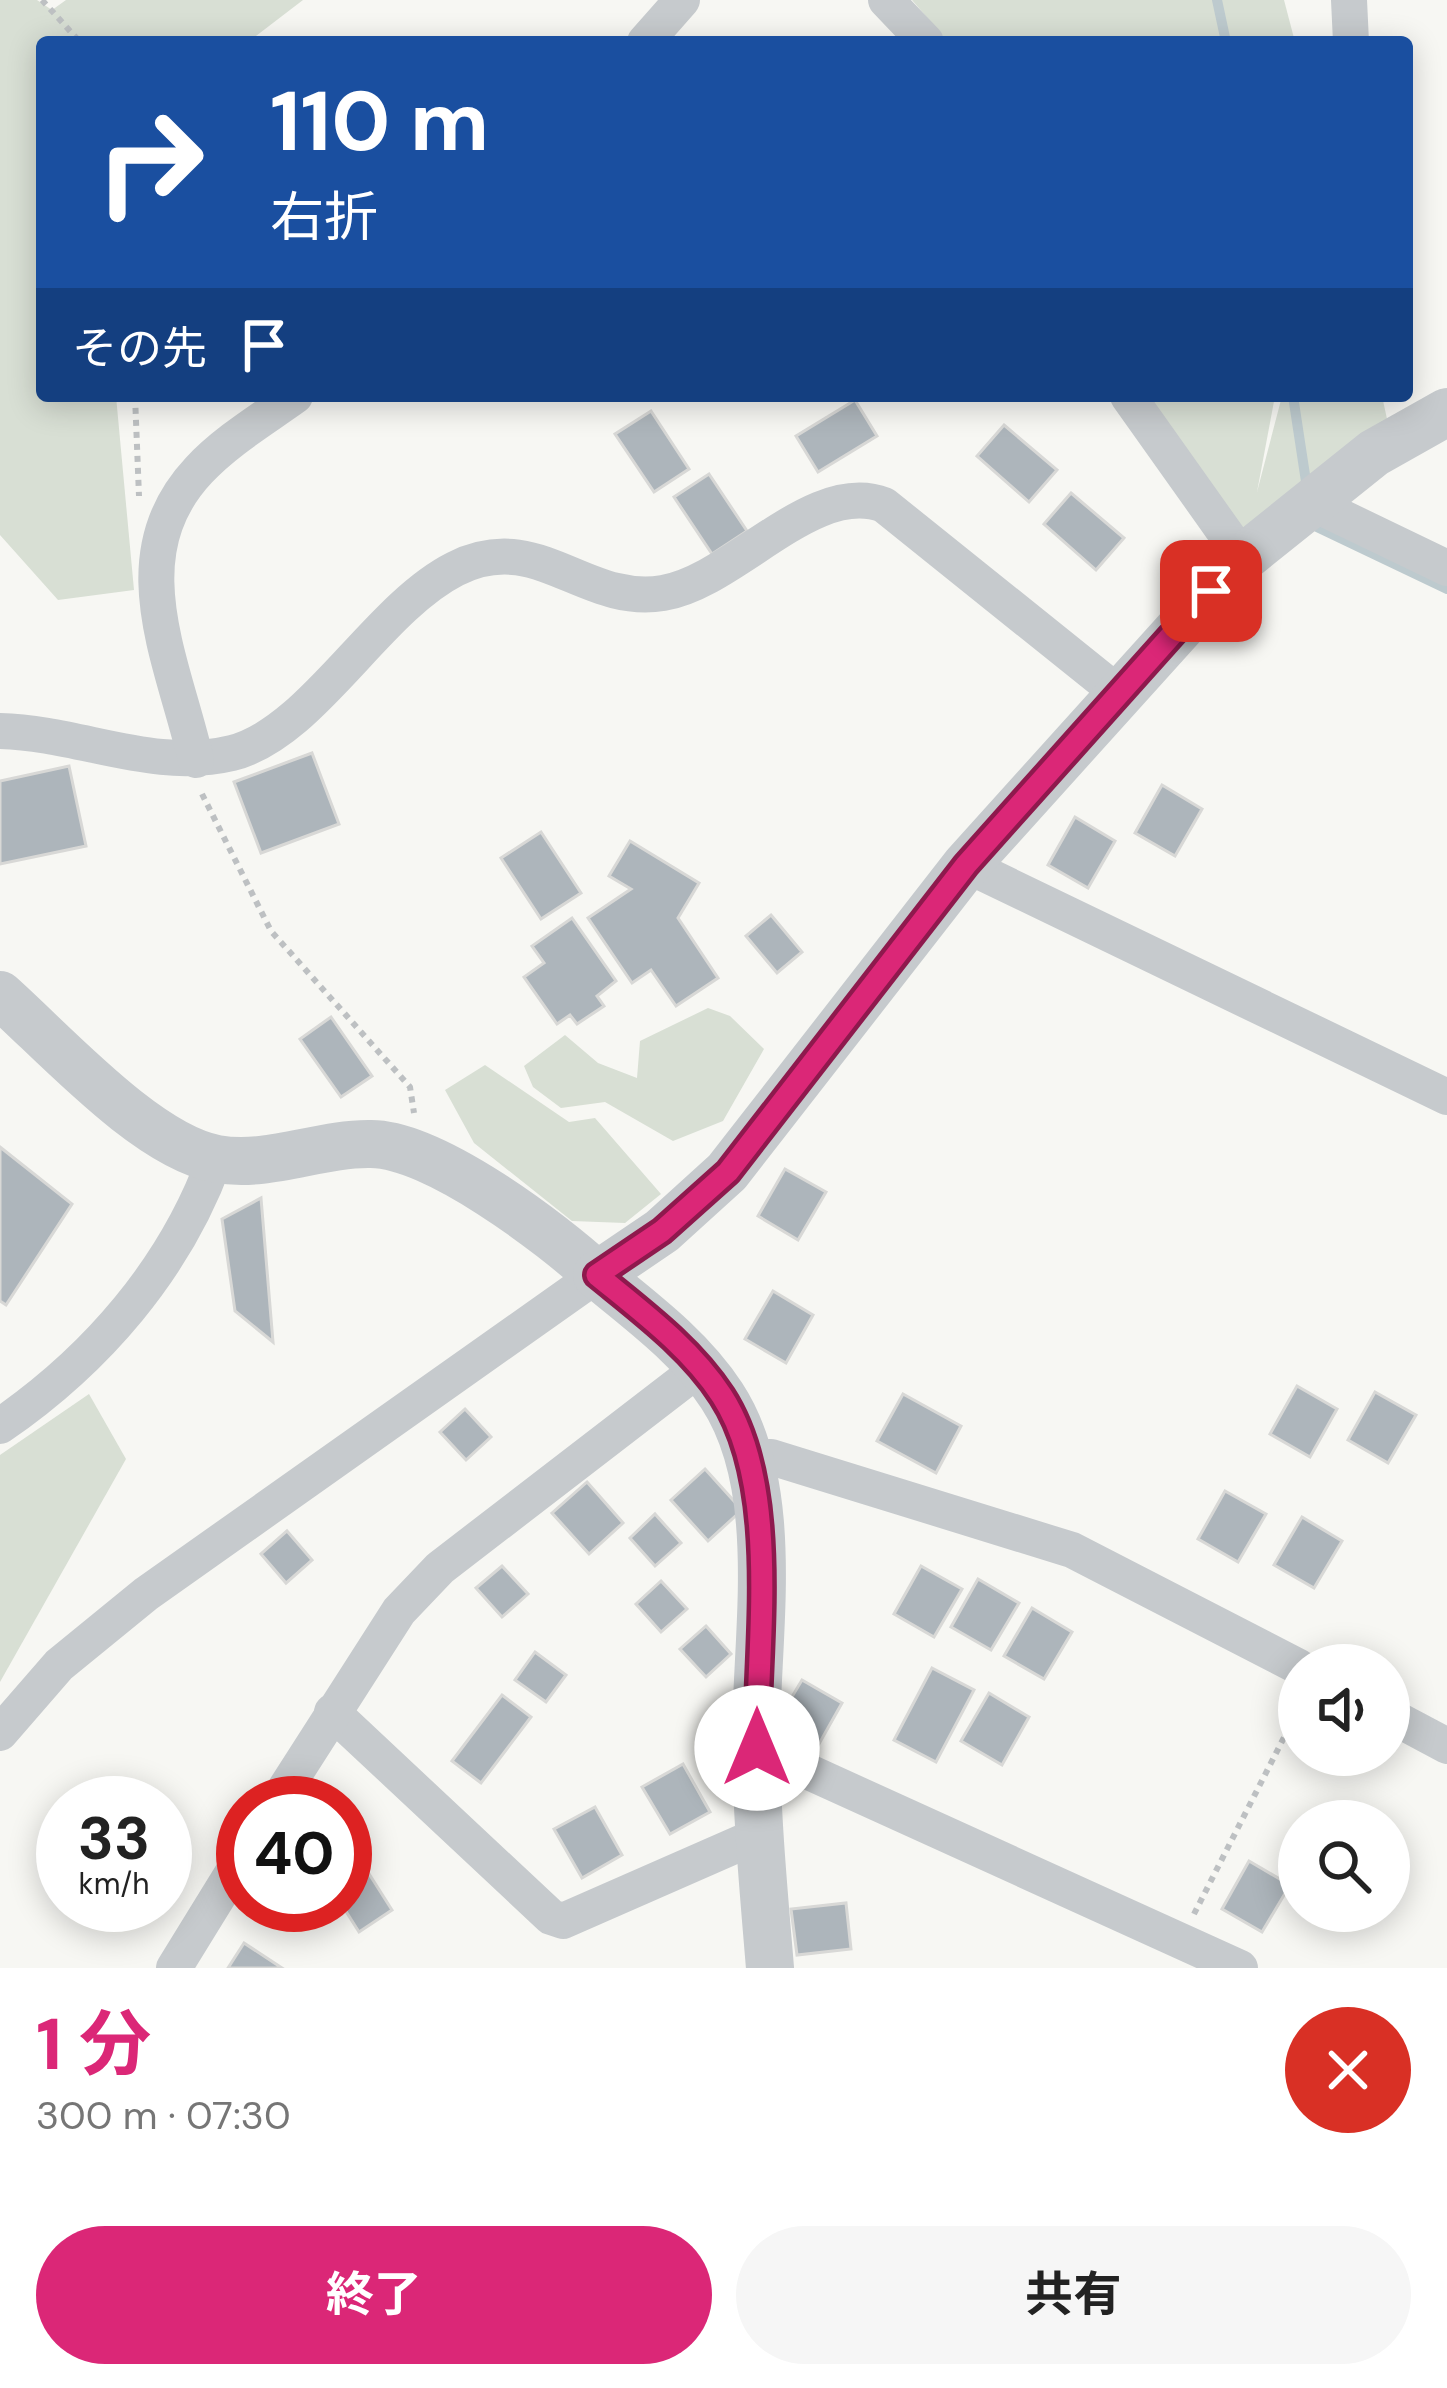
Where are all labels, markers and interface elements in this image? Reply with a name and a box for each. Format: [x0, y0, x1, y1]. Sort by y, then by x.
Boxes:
text: 110 m [270, 67, 489, 176]
icon: right [72, 84, 228, 240]
text: 右折 [270, 182, 378, 253]
icon: arrive [231, 312, 297, 378]
text: その先 [72, 319, 207, 378]
pin [1160, 540, 1262, 642]
icon: arrive [1178, 558, 1244, 624]
map controls [1278, 1644, 1410, 1932]
button: sound [1278, 1644, 1410, 1776]
position arrow [694, 1685, 820, 1811]
speed limit sign: 40 [216, 1776, 372, 1932]
text: 33 [78, 1799, 150, 1878]
button: search [1278, 1800, 1410, 1932]
text: km/h [79, 1864, 149, 1903]
text: 1 分 [36, 1998, 151, 2091]
button: close [1285, 2007, 1411, 2133]
text: 300 m · 07:30 [36, 2090, 291, 2141]
button: 終了 [36, 2226, 712, 2364]
button: 共有 [736, 2226, 1411, 2364]

